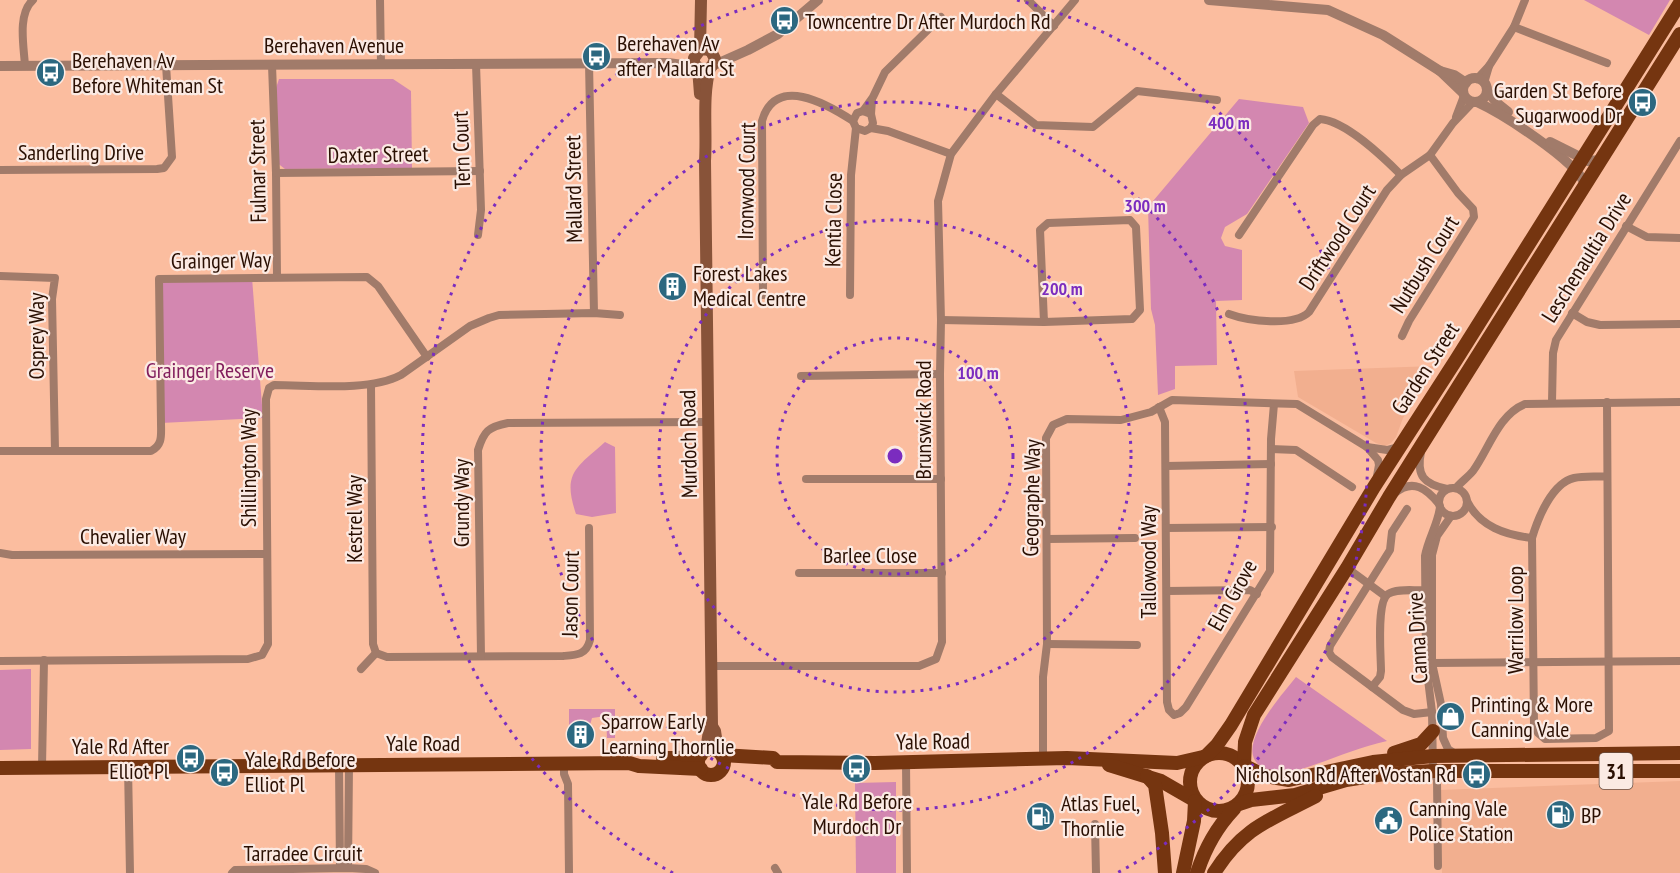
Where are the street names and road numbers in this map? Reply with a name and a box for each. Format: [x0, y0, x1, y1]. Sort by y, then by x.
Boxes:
street label: Berehaven Avenue [264, 31, 404, 59]
street label: Tern Court [446, 110, 476, 190]
street label: Fulmar Street [242, 119, 272, 223]
street label: Ironwood Court [731, 122, 761, 240]
street label: Mallard Street [558, 135, 588, 243]
street label: Sanderling Drive [18, 138, 144, 166]
street label: Daxter Street [327, 139, 429, 169]
street label: Kentia Close [818, 173, 848, 267]
street label: Driftwood Court [1292, 179, 1382, 295]
street label: Leschenaultia Drive [1535, 187, 1637, 327]
street label: Nutbush Court [1383, 210, 1465, 318]
street label: Grainger Way [171, 245, 272, 275]
street label: Osprey Way [22, 292, 50, 379]
street label: Garden Street [1385, 317, 1465, 419]
street label: Brunswick Road [909, 361, 937, 479]
street label: Murdoch Road [673, 390, 703, 498]
street label: Shillington Way [234, 408, 262, 527]
street label: Geographe Way [1016, 438, 1046, 557]
street label: Grundy Way [447, 458, 475, 547]
street label: Kestrel Way [340, 474, 368, 563]
street label: Tallowood Way [1134, 505, 1162, 619]
street label: Chevalier Way [80, 522, 187, 550]
street label: Barlee Close [823, 541, 917, 569]
street label: Jason Court [555, 551, 585, 638]
street label: Elm Grove [1201, 554, 1263, 636]
street label: Warrilow Loop [1501, 566, 1529, 674]
street label: Canna Drive [1401, 592, 1433, 684]
street label: Yale Road [896, 726, 970, 756]
street label: Yale Road [386, 729, 460, 757]
road number: 31 [1600, 753, 1632, 789]
street label: Tarradee Circuit [244, 839, 362, 867]

